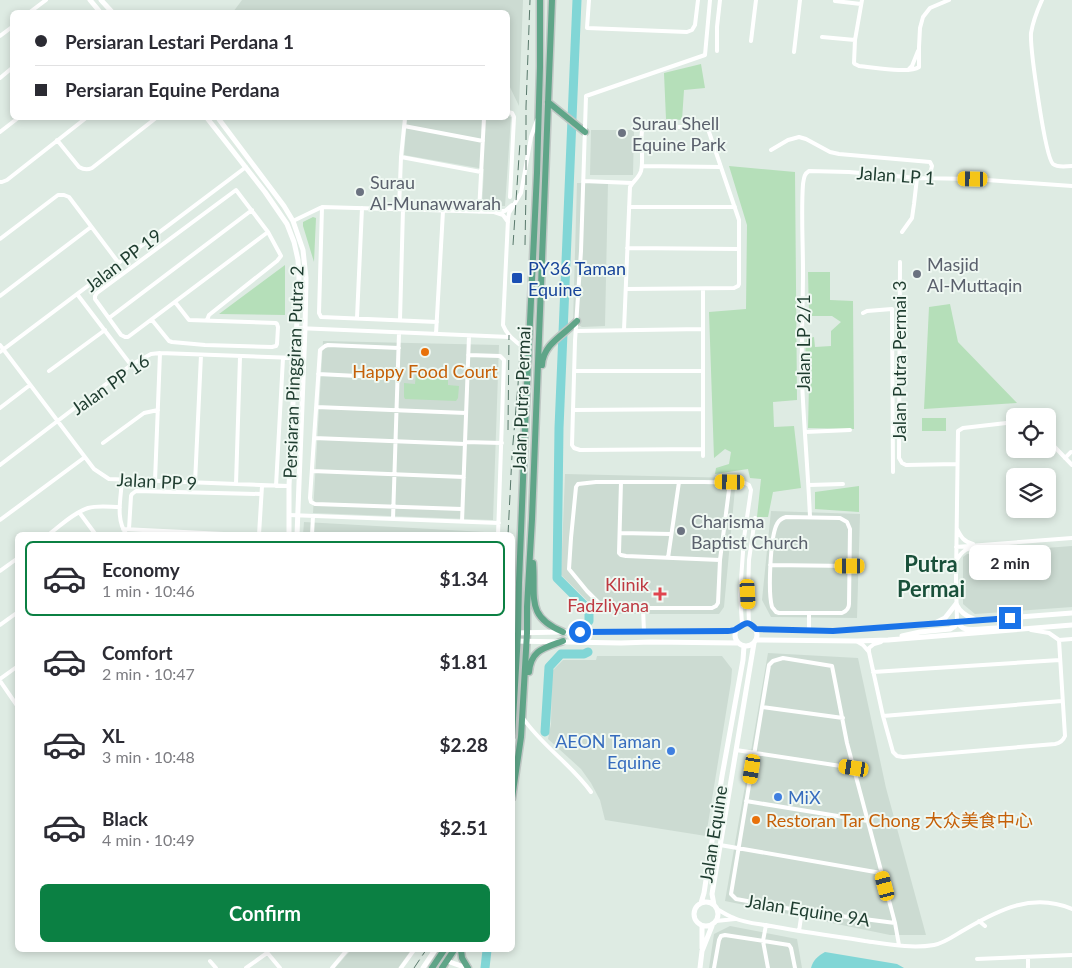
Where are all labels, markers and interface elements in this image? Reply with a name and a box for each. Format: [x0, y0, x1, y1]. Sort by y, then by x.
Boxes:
text: Persiaran Lestari Perdana 1 [65, 30, 294, 53]
text: Persiaran Equine Perdana [65, 78, 280, 101]
place label: Surau Shell Equine Park [632, 112, 727, 155]
marker: Surau Shell Equine Park [616, 127, 628, 139]
street label: Jalan LP 1 [856, 161, 936, 189]
place label: Surau Al-Munawwarah [370, 171, 501, 214]
car [957, 171, 988, 187]
marker: Surau Al-Munawwarah [354, 186, 366, 198]
street label: Jalan PP 19 [80, 224, 166, 296]
place label: Masjid Al-Muttaqin [927, 253, 1022, 296]
place label: PY36 Taman Equine [528, 257, 626, 300]
street label: Persiaran Pinggiran Putra 2 [278, 265, 308, 479]
marker: Masjid Al-Muttaqin [911, 268, 923, 280]
marker: PY36 Taman Equine [510, 271, 524, 285]
street label: Jalan Putra Permai 3 [888, 281, 910, 441]
street label: Jalan LP 2/1 [792, 294, 814, 392]
street label: Jalan Putra Permai [507, 326, 535, 472]
marker: Happy Food Court [419, 346, 431, 358]
street label: Jalan PP 16 [67, 349, 153, 419]
place label: Happy Food Court [352, 360, 498, 382]
map controls [1006, 408, 1056, 518]
button: locate [1006, 408, 1056, 458]
street label: Jalan PP 9 [116, 468, 198, 494]
button: layers [1006, 468, 1056, 518]
car [714, 474, 745, 490]
place label: Charisma Baptist Church [691, 510, 808, 553]
marker: Charisma Baptist Church [675, 525, 687, 537]
callout: 2 min [969, 546, 1051, 580]
district label: Putra Permai [897, 550, 965, 602]
text: 2 min [990, 553, 1030, 572]
icon: car [42, 556, 87, 601]
text: Economy [102, 558, 180, 581]
car [835, 559, 865, 574]
text: $1.34 [439, 567, 488, 590]
place label: Klinik Fadzliyana [567, 573, 650, 616]
car [739, 579, 756, 609]
text: 1 min · 10:46 [102, 581, 195, 600]
marker: Klinik Fadzliyana [653, 587, 667, 601]
route end [999, 607, 1021, 629]
route start [569, 621, 591, 643]
icon: car [42, 639, 87, 684]
text: Comfort [102, 641, 173, 664]
text: $1.81 [439, 650, 488, 673]
text: 2 min · 10:47 [102, 664, 195, 683]
icon: car [42, 722, 87, 767]
text: XL [102, 724, 125, 747]
place label: AEON Taman Equine [555, 730, 661, 773]
text: $2.28 [439, 733, 488, 756]
marker: AEON Taman Equine [665, 745, 677, 757]
text: 3 min · 10:48 [102, 747, 195, 766]
car [742, 753, 761, 785]
car [838, 758, 869, 778]
street label: Jalan Equine [694, 784, 732, 884]
place label: MiX [788, 786, 821, 808]
marker: MiX [772, 791, 784, 803]
icon: car [42, 805, 87, 850]
text: Black [102, 807, 148, 830]
place label: Restoran Tar Chong 大众美食中心 [766, 809, 1033, 831]
marker: Restoran Tar Chong 大众美食中心 [750, 814, 762, 826]
text: $2.51 [439, 816, 488, 839]
text: 4 min · 10:49 [102, 830, 195, 849]
car [873, 870, 896, 902]
button: Confirm [40, 884, 490, 942]
street label: Jalan Equine 9A [744, 889, 872, 931]

